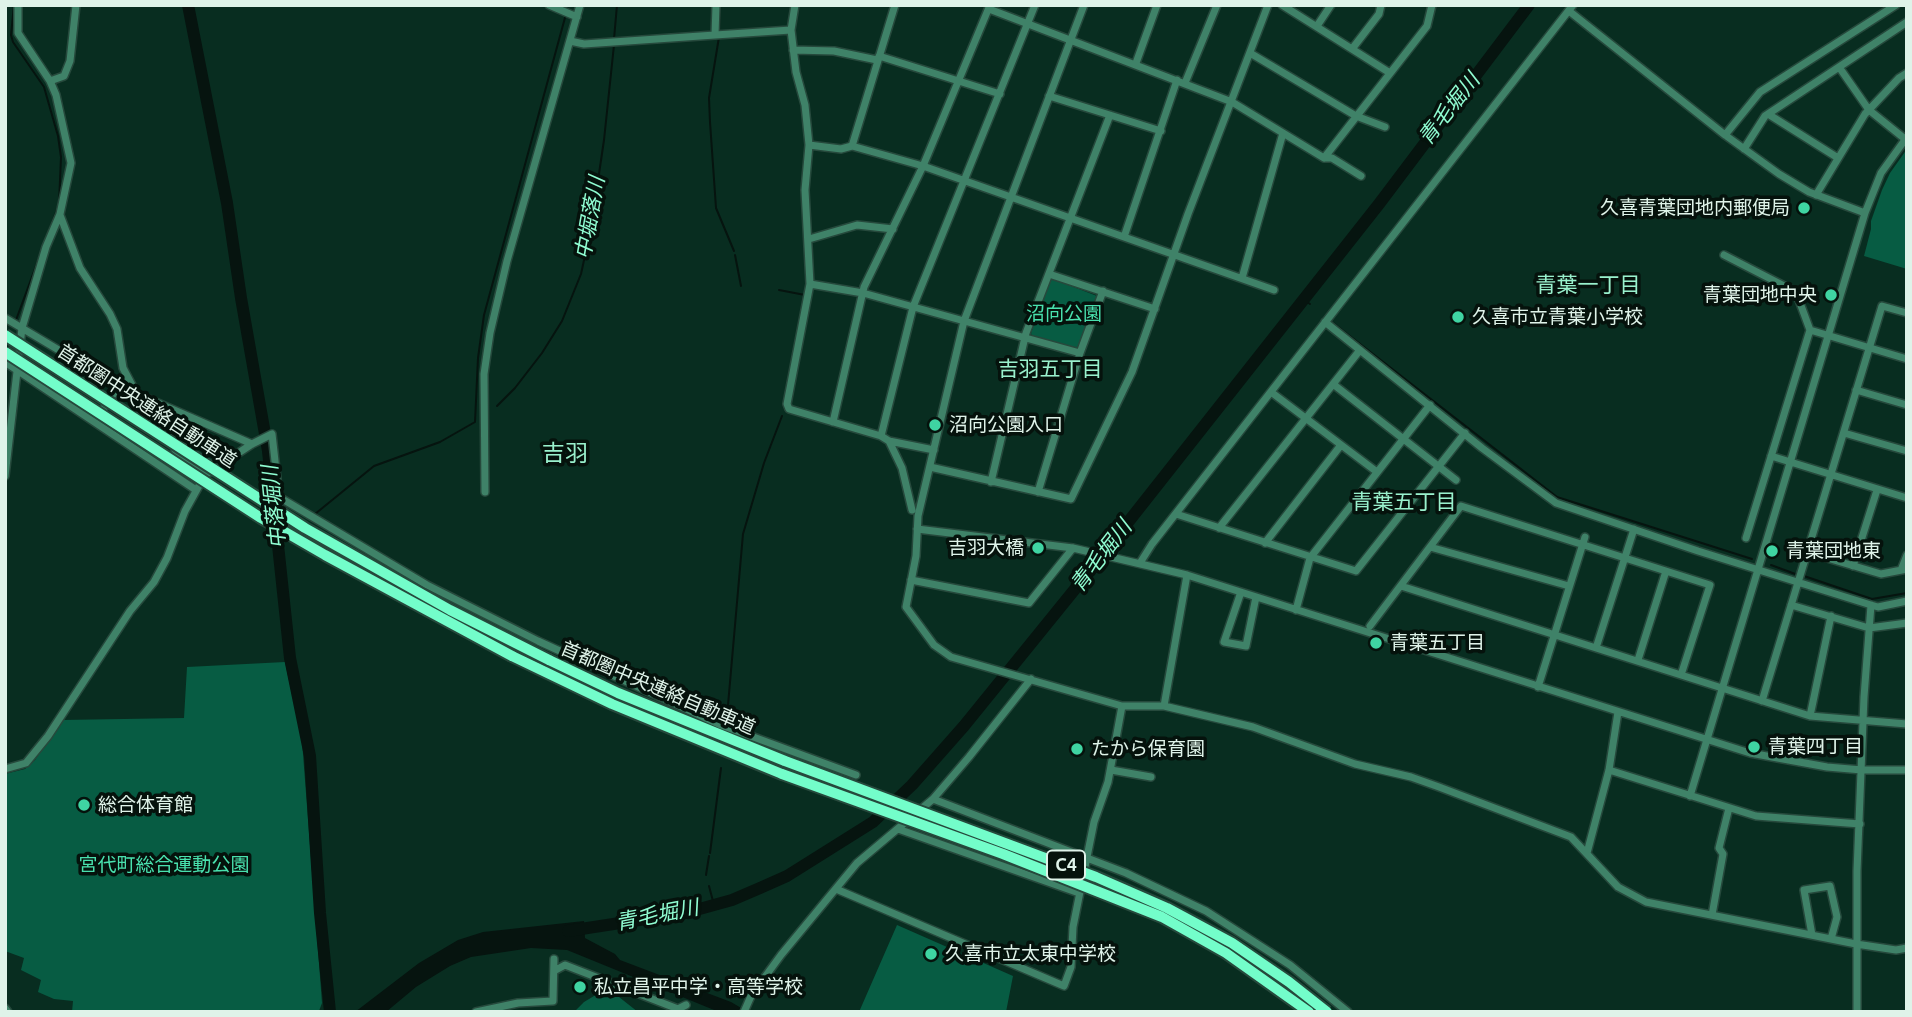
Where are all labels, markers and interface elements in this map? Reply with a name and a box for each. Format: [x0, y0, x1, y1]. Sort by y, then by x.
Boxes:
water label: 青毛堀川 [1413, 68, 1485, 150]
water label: 中堀落川 [570, 174, 610, 262]
place label: 久喜青葉団地内郵便局 [1600, 197, 1790, 219]
marker: 久喜青葉団地内郵便局 [1796, 200, 1812, 216]
district label: 青葉一丁目 [1536, 272, 1640, 298]
place label: 青葉団地中央 [1703, 284, 1817, 306]
marker: 青葉団地中央 [1823, 287, 1839, 303]
park label: 沼向公園 [1026, 303, 1102, 325]
place label: 久喜市立青葉小学校 [1472, 306, 1643, 328]
marker: 久喜市立青葉小学校 [1450, 309, 1466, 325]
street label: 首都圏中央連絡自動車道 [53, 340, 241, 472]
district label: 吉羽五丁目 [998, 356, 1102, 382]
place label: 沼向公園入口 [949, 414, 1063, 436]
marker: 沼向公園入口 [927, 417, 943, 433]
district label: 吉羽 [542, 439, 588, 467]
water label: 中落堀川 [257, 464, 291, 550]
district label: 青葉五丁目 [1352, 489, 1456, 515]
water label: 青毛堀川 [1065, 515, 1137, 597]
place label: 吉羽大橋 [948, 537, 1024, 559]
marker: 吉羽大橋 [1030, 540, 1046, 556]
place label: 青葉団地東 [1786, 540, 1881, 562]
marker: 青葉団地東 [1764, 543, 1780, 559]
place label: 青葉五丁目 [1390, 632, 1485, 654]
marker: 青葉五丁目 [1368, 635, 1384, 651]
street label: 首都圏中央連絡自動車道 [557, 637, 759, 739]
place label: 青葉四丁目 [1768, 736, 1863, 758]
place label: たから保育園 [1091, 738, 1205, 760]
marker: 青葉四丁目 [1746, 739, 1762, 755]
marker: たから保育園 [1069, 741, 1085, 757]
place label: 総合体育館 [98, 794, 193, 816]
marker: 総合体育館 [76, 797, 92, 813]
road number: C4 [1047, 850, 1085, 880]
park label: 宮代町総合運動公園 [79, 854, 249, 876]
water label: 青毛堀川 [613, 895, 701, 935]
place label: 久喜市立太東中学校 [945, 943, 1116, 965]
marker: 久喜市立太東中学校 [923, 946, 939, 962]
place label: 私立昌平中学・高等学校 [594, 976, 803, 998]
marker: 私立昌平中学・高等学校 [572, 979, 588, 995]

